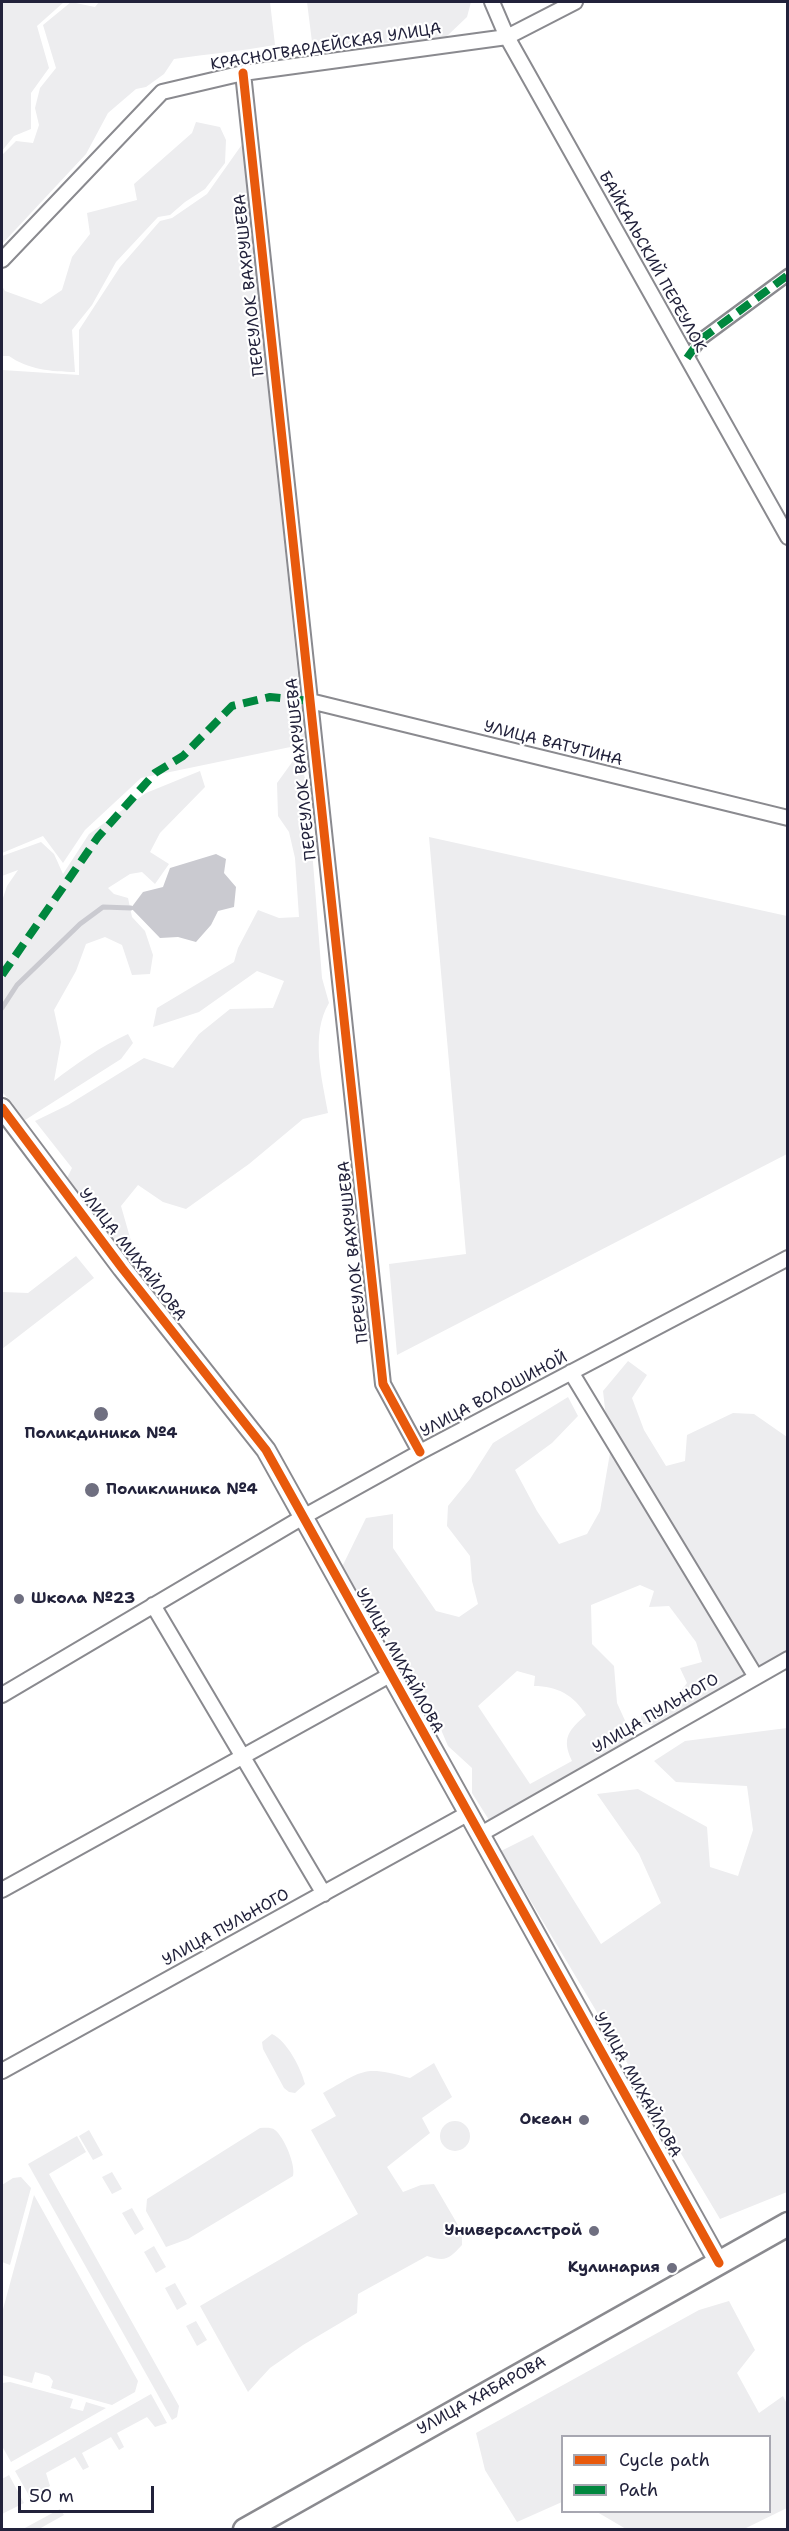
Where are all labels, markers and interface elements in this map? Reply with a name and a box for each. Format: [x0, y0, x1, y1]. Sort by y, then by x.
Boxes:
street label: КРАСНОГВАРДЕЙСКАЯ УЛИЦА [209, 19, 443, 75]
street label: БАЙКАЛЬСКИЙ ПЕРЕУЛОК [594, 168, 710, 356]
street label: ПЕРЕУЛОК ВАХРУШЕВА [231, 193, 269, 377]
street label: ПЕРЕУЛОК ВАХРУШЕВА [283, 677, 321, 861]
street label: УЛИЦА ВАТУТИНА [482, 717, 624, 771]
street label: ПЕРЕУЛОК ВАХРУШЕВА [335, 1160, 373, 1344]
street label: УЛИЦА МИХАЙЛОВА [74, 1185, 190, 1325]
street label: УЛИЦА ВОЛОШИНОЙ [417, 1348, 571, 1442]
marker: Поликдиника №4 [92, 1405, 110, 1423]
place label: Поликдиника №4 [24, 1424, 178, 1444]
place label: Поликлиника №4 [106, 1480, 258, 1500]
marker: Поликлиника №4 [83, 1481, 101, 1499]
street label: УЛИЦА МИХАЙЛОВА [351, 1585, 447, 1737]
place label: Школа №23 [31, 1589, 135, 1609]
marker: Школа №23 [12, 1592, 26, 1606]
street label: УЛИЦА ПУЛЬНОГО [590, 1670, 722, 1758]
street label: УЛИЦА ПУЛЬНОГО [159, 1885, 293, 1971]
street label: УЛИЦА МИХАЙЛОВА [589, 2009, 685, 2161]
place label: Океан [519, 2110, 572, 2130]
marker: Океан [577, 2113, 591, 2127]
place label: Универсалстрой [444, 2221, 582, 2241]
marker: Универсалстрой [587, 2224, 601, 2238]
place label: Кулинария [568, 2258, 660, 2278]
marker: Кулинария [665, 2261, 679, 2275]
street label: УЛИЦА ХАБАРОВА [414, 2353, 550, 2439]
legend [561, 2435, 771, 2513]
text: Cycle path [619, 2448, 710, 2472]
scale bar [21, 2474, 158, 2512]
text: Path [619, 2478, 658, 2502]
text: 50 m [29, 2484, 74, 2508]

